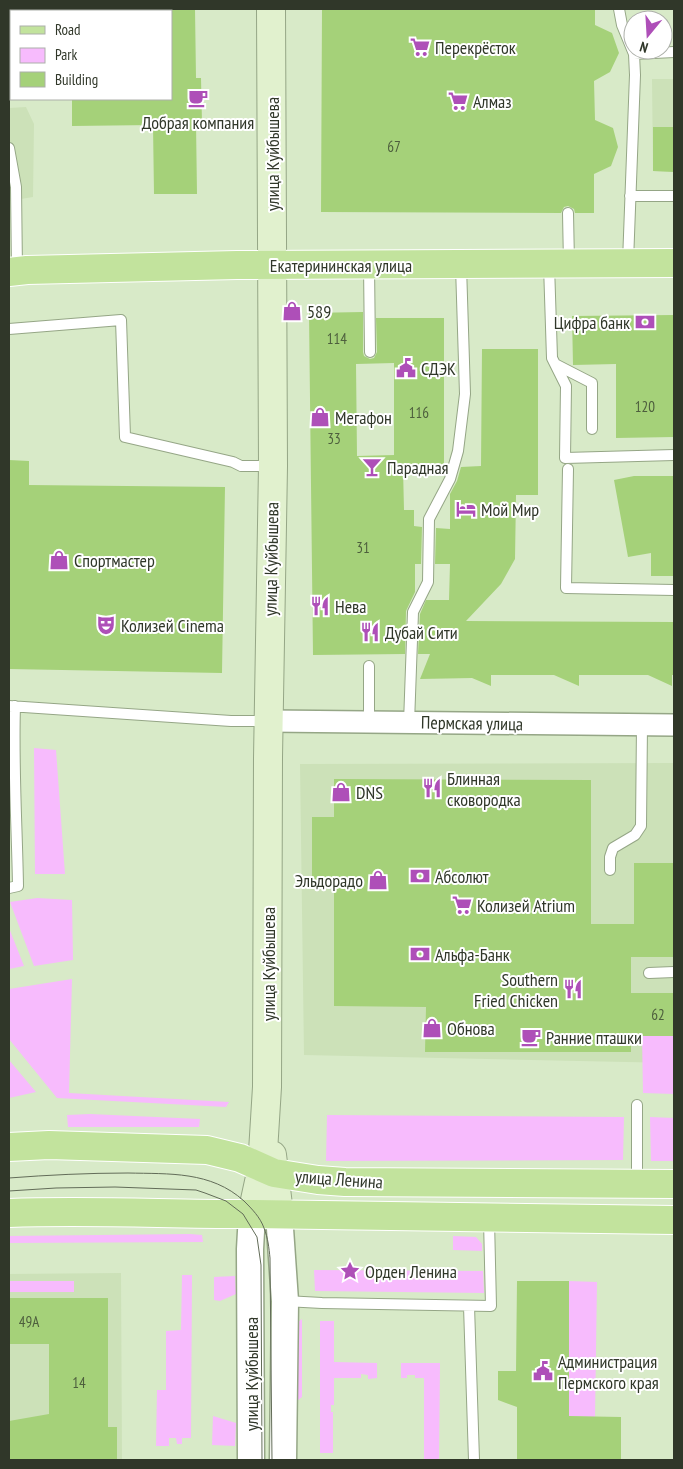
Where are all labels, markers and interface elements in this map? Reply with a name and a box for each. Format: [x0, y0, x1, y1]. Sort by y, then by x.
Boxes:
legend [10, 10, 172, 100]
north arrow [623, 10, 673, 60]
text: Road [55, 20, 81, 39]
supermarket icon: Перекрёсток [409, 36, 431, 58]
place label: Перекрёсток [435, 36, 516, 59]
text: N [638, 38, 650, 57]
text: Park [55, 45, 77, 64]
text: Building [55, 70, 98, 89]
cafe icon: Добрая компания [187, 87, 209, 109]
supermarket icon: Алмаз [447, 90, 469, 112]
place label: Алмаз [473, 90, 512, 113]
street label: улица Куйбышева [261, 97, 284, 211]
place label: Добрая компания [142, 111, 254, 134]
house number: 67 [387, 137, 401, 156]
street label: Екатерининская улица [270, 254, 412, 277]
shop icon: 589 [281, 300, 303, 322]
place label: 589 [307, 300, 331, 323]
place label: Цифра банк [554, 311, 630, 334]
bank icon: Цифра банк [634, 311, 656, 333]
house number: 114 [327, 329, 347, 348]
public building icon: СДЭК [395, 357, 417, 379]
place label: СДЭК [421, 357, 456, 380]
house number: 120 [635, 397, 655, 416]
house number: 116 [409, 403, 429, 422]
shop icon: Мегафон [309, 406, 331, 428]
place label: Мегафон [335, 406, 392, 429]
house number: 33 [327, 429, 341, 448]
bar icon: Парадная [361, 456, 383, 478]
place label: Парадная [387, 456, 449, 479]
hotel icon: Мой Мир [455, 498, 477, 520]
place label: Мой Мир [481, 498, 539, 521]
street label: улица Куйбышева [259, 502, 283, 616]
house number: 31 [356, 538, 370, 557]
shop icon: Спортмастер [48, 549, 70, 571]
place label: Спортмастер [74, 549, 155, 572]
restaurant icon: Нева [309, 595, 331, 617]
place label: Нева [335, 595, 367, 618]
theatre icon: Колизей Cinema [95, 614, 117, 636]
place label: Колизей Cinema [121, 614, 224, 637]
restaurant icon: Дубай Сити [359, 621, 381, 643]
place label: Дубай Сити [385, 621, 458, 644]
street label: Пермская улица [421, 711, 523, 735]
place label: Блинная сковородка [447, 767, 521, 811]
restaurant icon: Блинная сковородка [421, 777, 443, 799]
shop icon: DNS [330, 781, 352, 803]
place label: DNS [356, 781, 383, 804]
bank icon: Абсолют [409, 865, 431, 887]
place label: Абсолют [435, 865, 489, 888]
place label: Эльдорадо [295, 869, 363, 892]
shop icon: Эльдорадо [367, 869, 389, 891]
supermarket icon: Колизей Atrium [451, 894, 473, 916]
place label: Колизей Atrium [477, 894, 575, 917]
street label: улица Куйбышева [257, 907, 280, 1021]
bank icon: Альфа-Банк [409, 943, 431, 965]
place label: Альфа-Банк [435, 943, 510, 966]
place label: Southern Fried Chicken [474, 968, 558, 1012]
restaurant icon: Southern Fried Chicken [562, 978, 584, 1000]
house number: 62 [651, 1005, 665, 1024]
shop icon: Обнова [421, 1017, 443, 1039]
place label: Обнова [447, 1017, 495, 1040]
cafe icon: Ранние пташки [520, 1026, 542, 1048]
place label: Ранние пташки [546, 1026, 642, 1049]
street label: улица Ленина [294, 1164, 384, 1194]
place icon: Орден Ленина [339, 1260, 361, 1282]
place label: Орден Ленина [365, 1260, 457, 1283]
house number: 49А [19, 1312, 40, 1331]
street label: улица Куйбышева [240, 1317, 263, 1431]
place label: Администрация Пермского края [558, 1350, 659, 1394]
public building icon: Администрация Пермского края [532, 1360, 554, 1382]
house number: 14 [72, 1373, 86, 1392]

